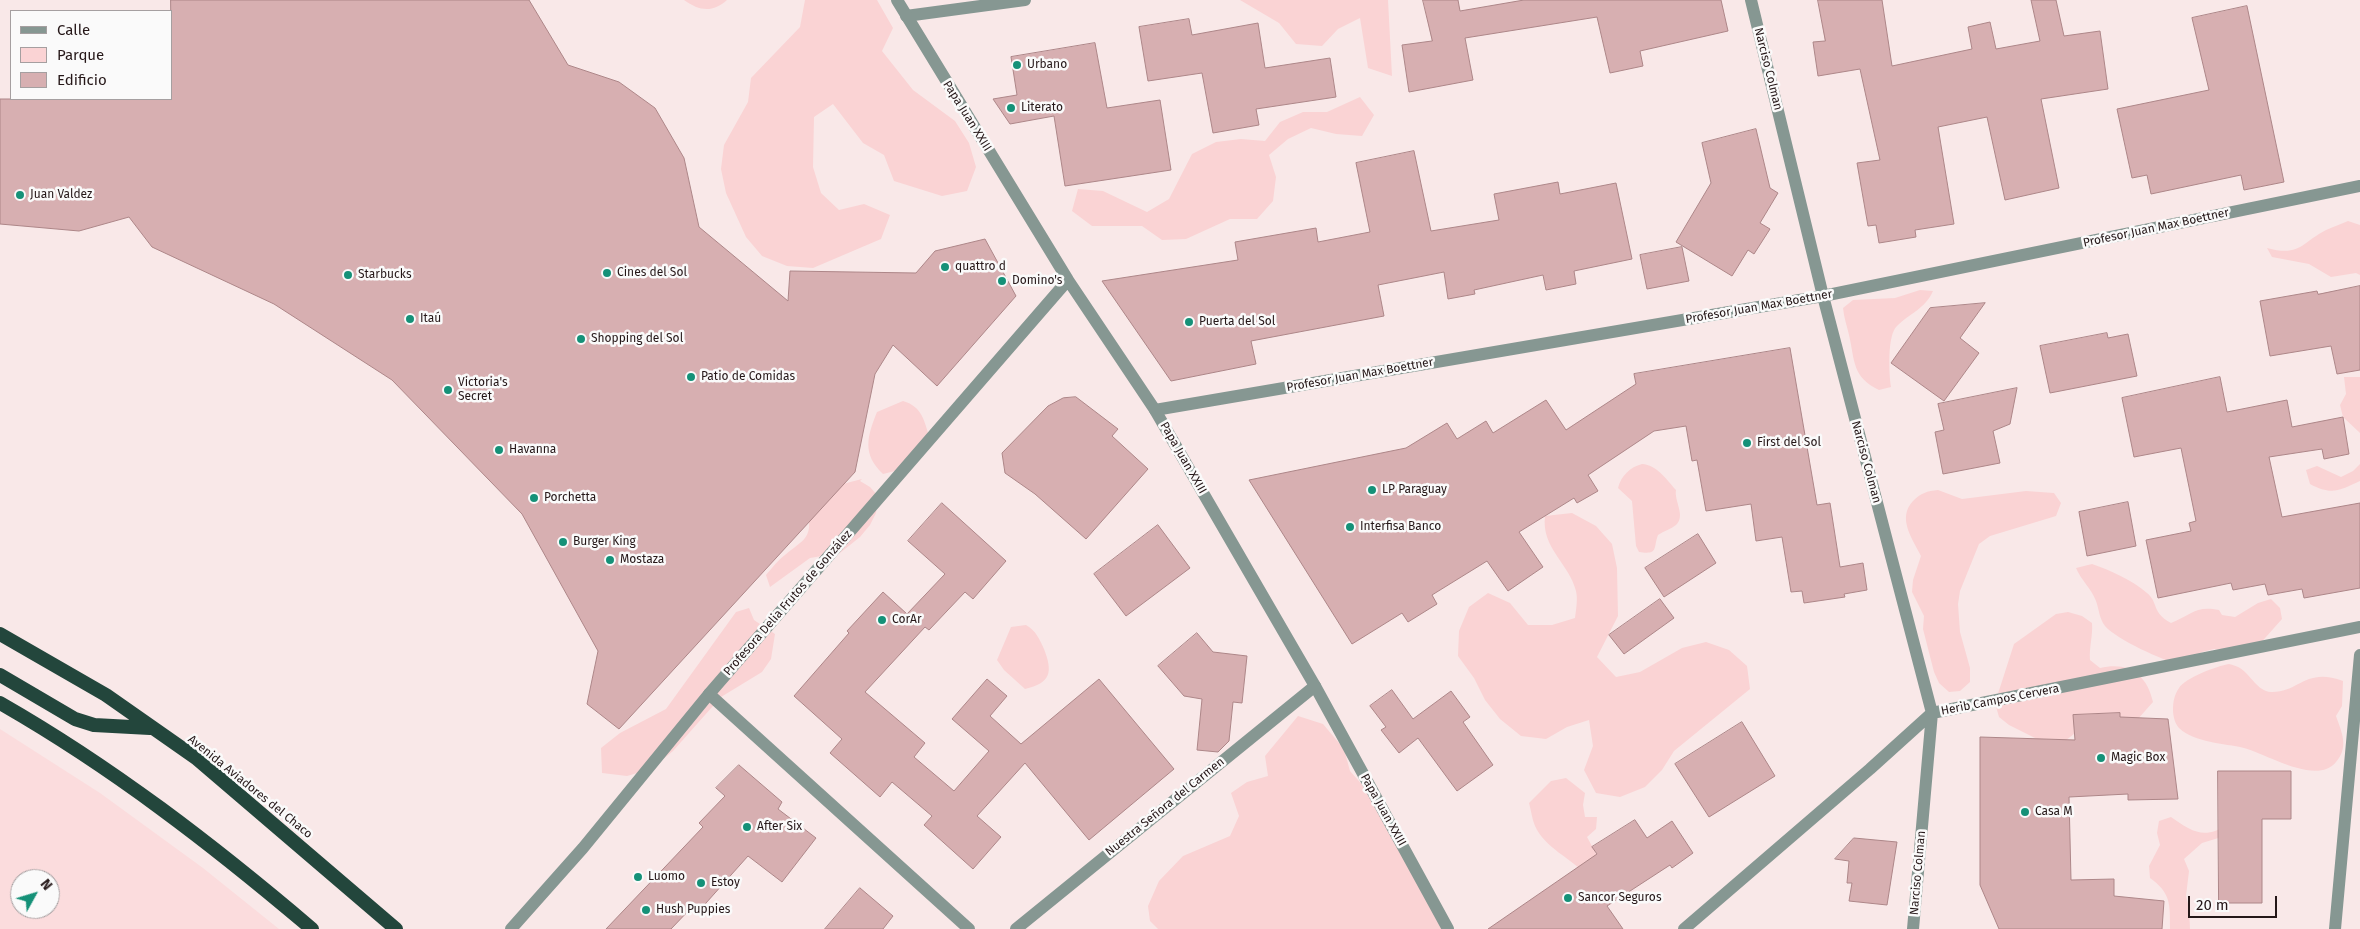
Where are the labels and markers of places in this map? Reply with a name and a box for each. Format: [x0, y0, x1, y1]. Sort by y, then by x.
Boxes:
place label: Urbano [1027, 58, 1067, 72]
marker: Urbano [1011, 59, 1023, 71]
place label: Literato [1021, 101, 1063, 115]
marker: Literato [1005, 102, 1017, 114]
place label: Juan Valdez [30, 188, 92, 202]
marker: Juan Valdez [14, 189, 26, 201]
place label: quattro d [955, 260, 1006, 274]
marker: quattro d [939, 261, 951, 273]
place label: Cines del Sol [617, 266, 687, 280]
marker: Cines del Sol [601, 267, 613, 279]
place label: Starbucks [358, 268, 411, 282]
marker: Starbucks [342, 269, 354, 281]
place label: Domino's [1012, 274, 1062, 288]
marker: Domino's [996, 275, 1008, 287]
place label: Itaú [420, 312, 441, 326]
marker: Itaú [404, 313, 416, 325]
place label: Puerta del Sol [1199, 315, 1275, 329]
marker: Puerta del Sol [1183, 316, 1195, 328]
place label: Shopping del Sol [591, 332, 683, 346]
marker: Shopping del Sol [575, 333, 587, 345]
place label: Patio de Comidas [701, 370, 795, 384]
marker: Patio de Comidas [685, 371, 697, 383]
place label: Victoria's Secret [458, 376, 507, 404]
marker: Victoria's Secret [442, 384, 454, 396]
place label: First del Sol [1757, 436, 1821, 450]
marker: First del Sol [1741, 437, 1753, 449]
place label: Havanna [509, 443, 556, 457]
marker: Havanna [493, 444, 505, 456]
place label: LP Paraguay [1382, 483, 1447, 497]
marker: LP Paraguay [1366, 484, 1378, 496]
place label: Porchetta [544, 491, 596, 505]
marker: Porchetta [528, 492, 540, 504]
place label: Interfisa Banco [1360, 520, 1441, 534]
marker: Interfisa Banco [1344, 521, 1356, 533]
place label: Burger King [573, 535, 636, 549]
marker: Burger King [557, 536, 569, 548]
place label: Mostaza [620, 553, 664, 567]
marker: Mostaza [604, 554, 616, 566]
place label: CorAr [892, 613, 922, 627]
marker: CorAr [876, 614, 888, 626]
place label: Magic Box [2111, 751, 2165, 765]
marker: Magic Box [2095, 752, 2107, 764]
place label: Casa M [2035, 805, 2073, 819]
marker: Casa M [2019, 806, 2031, 818]
place label: After Six [757, 820, 802, 834]
marker: After Six [741, 821, 753, 833]
place label: Luomo [648, 870, 685, 884]
marker: Luomo [632, 871, 644, 883]
place label: Estoy [711, 876, 740, 890]
marker: Estoy [695, 877, 707, 889]
place label: Sancor Seguros [1578, 891, 1661, 905]
marker: Sancor Seguros [1562, 892, 1574, 904]
place label: Hush Puppies [656, 903, 730, 917]
marker: Hush Puppies [640, 904, 652, 916]

